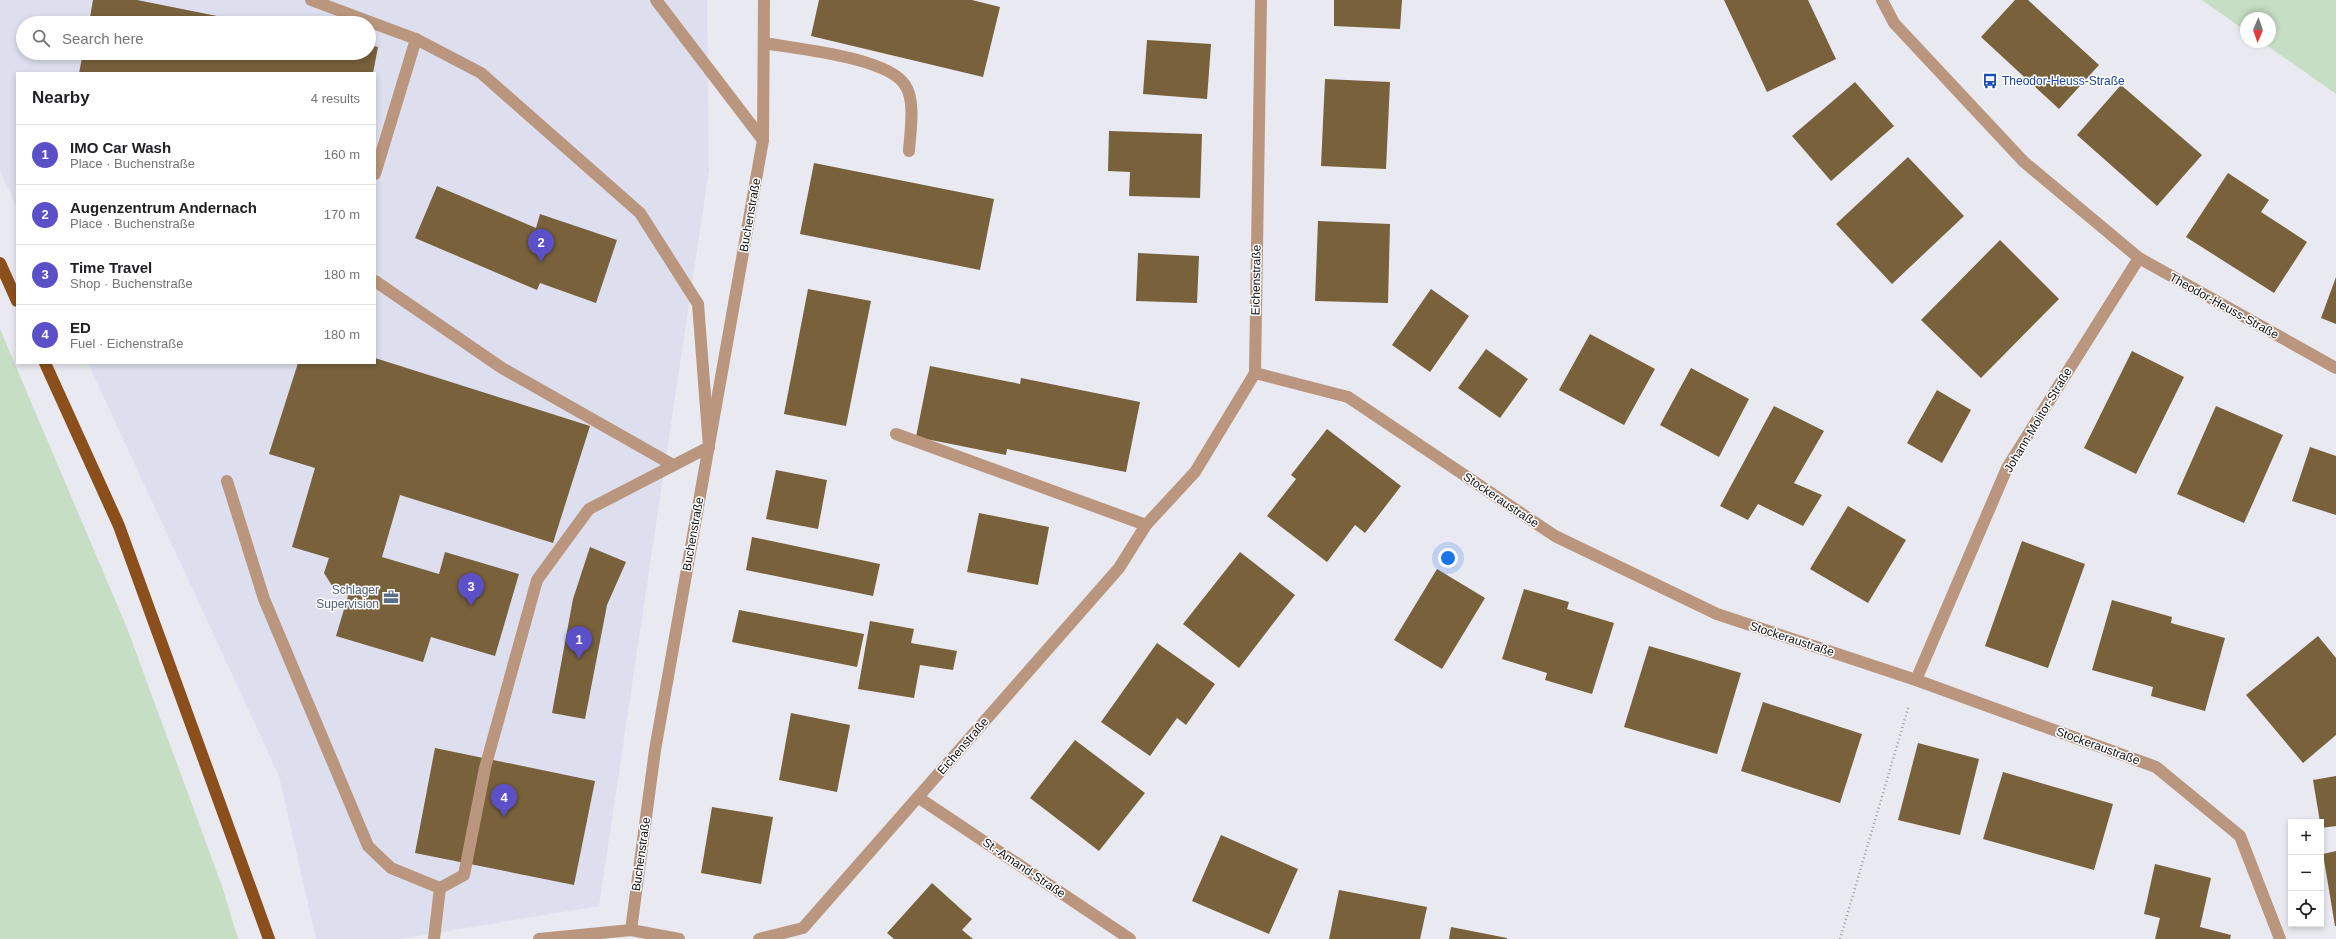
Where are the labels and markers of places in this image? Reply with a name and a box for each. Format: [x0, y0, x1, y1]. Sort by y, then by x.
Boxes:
bus stop icon: Theodor-Heuss-Straße [1981, 72, 1999, 90]
place label: Theodor-Heuss-Straße [2002, 74, 2125, 88]
pin: 2 [528, 229, 554, 262]
pin: 3 [458, 573, 484, 606]
place label: Schlager Supervision [316, 583, 379, 611]
office icon: Schlager Supervision [382, 588, 400, 606]
pin: 1 [566, 626, 592, 659]
pin: 4 [491, 784, 517, 817]

